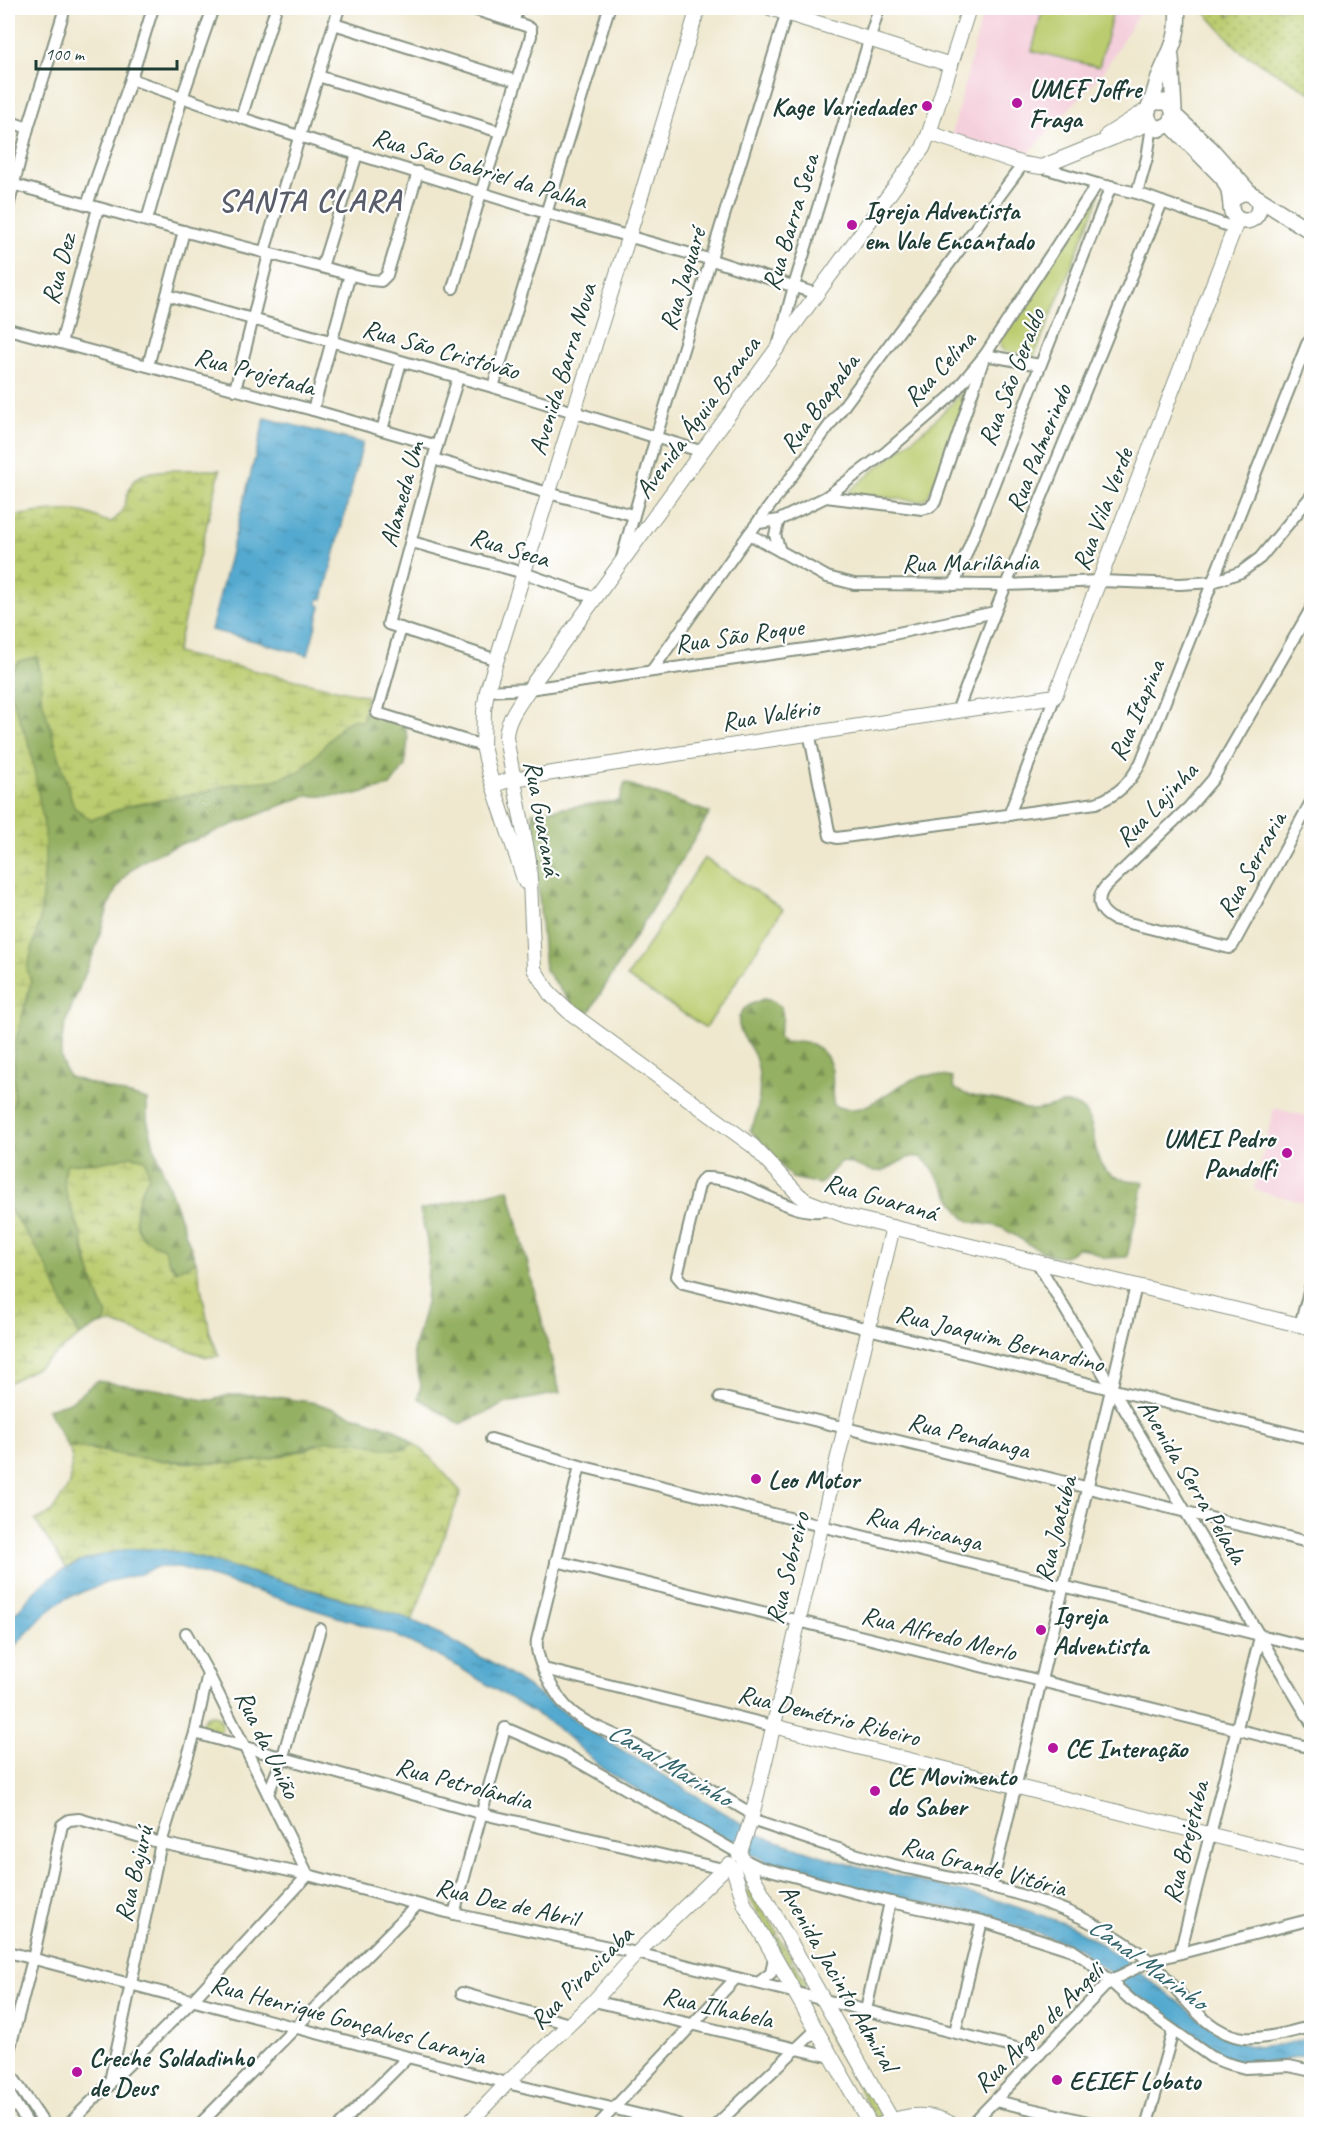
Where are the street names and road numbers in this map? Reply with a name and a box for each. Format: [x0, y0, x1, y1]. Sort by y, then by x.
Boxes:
street label: Rua São Gabriel da Palha [368, 120, 593, 217]
street label: Rua Barra Seca [754, 148, 828, 294]
street label: Rua Jaguaré [651, 221, 715, 334]
street label: Rua Dez [33, 228, 84, 308]
street label: Avenida Barra Nova [521, 278, 605, 459]
street label: Rua São Geraldo [970, 302, 1053, 450]
street label: Rua São Cristóvão [359, 311, 525, 388]
street label: Rua Celina [896, 322, 984, 413]
street label: Avenida Águia Branca [627, 328, 768, 505]
street label: Rua Projetada [191, 340, 321, 404]
street label: Rua Boapaba [772, 345, 868, 460]
street label: Rua Palmerindo [998, 378, 1080, 517]
street label: Alameda Um [372, 435, 432, 551]
street label: Rua Vila Verde [1064, 442, 1141, 575]
street label: Rua Seca [466, 520, 555, 576]
street label: Rua Marilândia [902, 545, 1040, 580]
street label: Rua São Roque [673, 610, 808, 661]
street label: Rua Itapina [1101, 653, 1173, 766]
street label: Rua Valério [719, 690, 824, 738]
street label: Rua Lajinha [1108, 754, 1206, 854]
street label: Rua Guaraná [516, 758, 569, 881]
street label: Rua Serraria [1209, 804, 1295, 923]
street label: Rua Guaraná [820, 1166, 944, 1230]
street label: Rua Joaquim Bernardino [892, 1297, 1109, 1381]
street label: Avenida Serra Pelada [1130, 1393, 1256, 1571]
street label: Rua Pendanga [905, 1404, 1035, 1467]
street label: Rua Joatuba [1026, 1470, 1085, 1586]
street label: Rua Aricanga [862, 1498, 987, 1559]
street label: Rua Sobreiro [758, 1507, 818, 1627]
street label: Rua Alfredo Merlo [858, 1598, 1021, 1669]
street label: Rua Demétrio Ribeiro [735, 1677, 925, 1754]
street label: Rua da União [227, 1685, 309, 1805]
street label: Rua Petrolândia [392, 1749, 537, 1818]
street label: Rua Brejetuba [1154, 1775, 1217, 1907]
street label: Rua Bajurú [106, 1821, 161, 1925]
street label: Rua Grande Vitória [898, 1829, 1071, 1905]
street label: Rua Dez de Abril [432, 1870, 586, 1936]
street label: Avenida Jacinto Admiral [772, 1878, 908, 2081]
street label: Rua Piracicaba [522, 1917, 642, 2036]
street label: Rua Argeo de Angeli [966, 1953, 1113, 2100]
street label: Rua Henrique Gonçalves Laranja [207, 1967, 490, 2072]
street label: Rua Ilhabela [660, 1979, 778, 2037]

